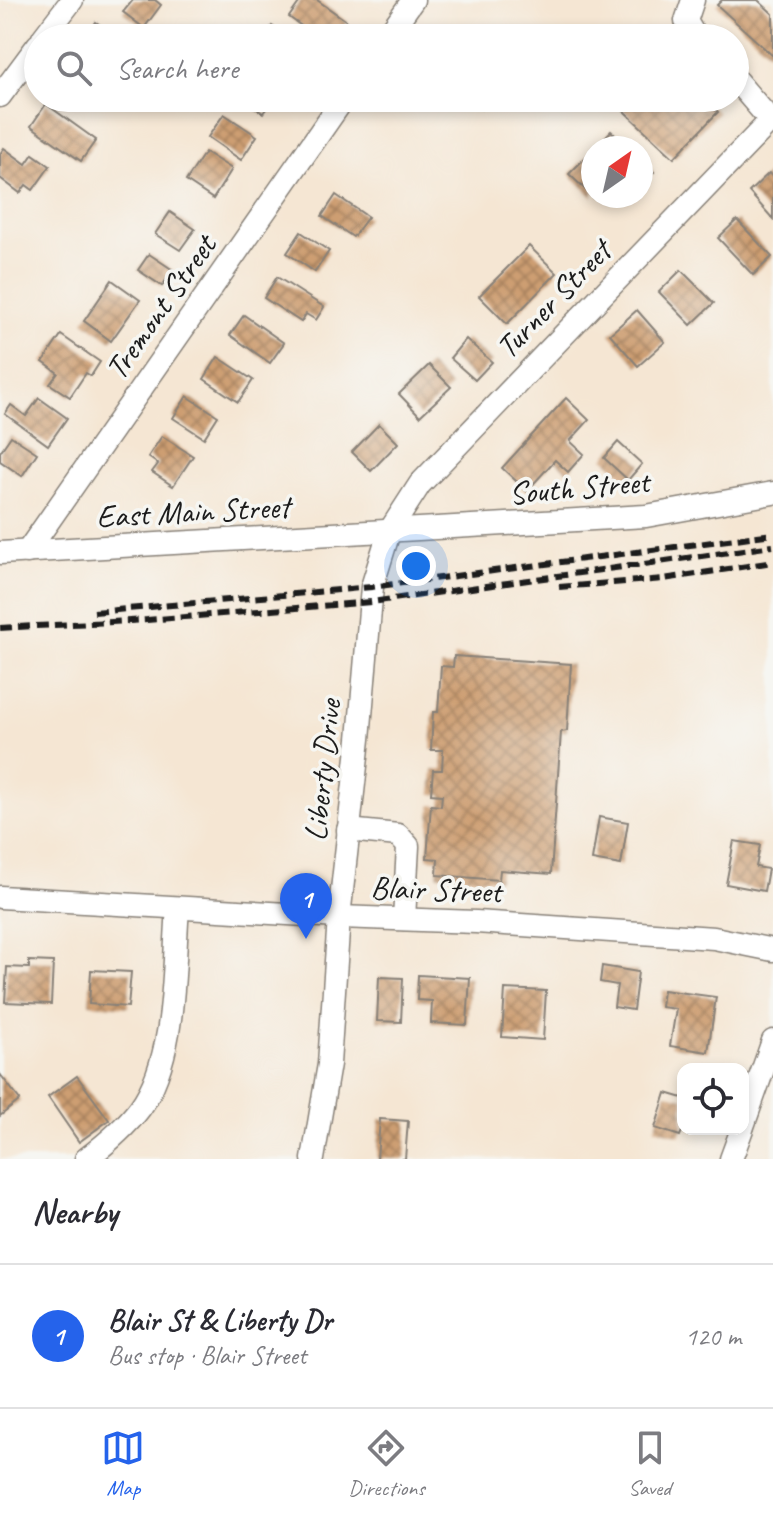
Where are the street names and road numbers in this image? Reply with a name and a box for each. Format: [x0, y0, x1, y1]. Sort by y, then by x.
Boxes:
street label: Tremont Street [96, 224, 227, 387]
street label: Turner Street [487, 228, 623, 367]
street label: South Street [507, 461, 654, 514]
street label: East Main Street [95, 486, 295, 537]
street label: Liberty Drive [295, 695, 351, 843]
street label: Blair Street [370, 867, 505, 912]

